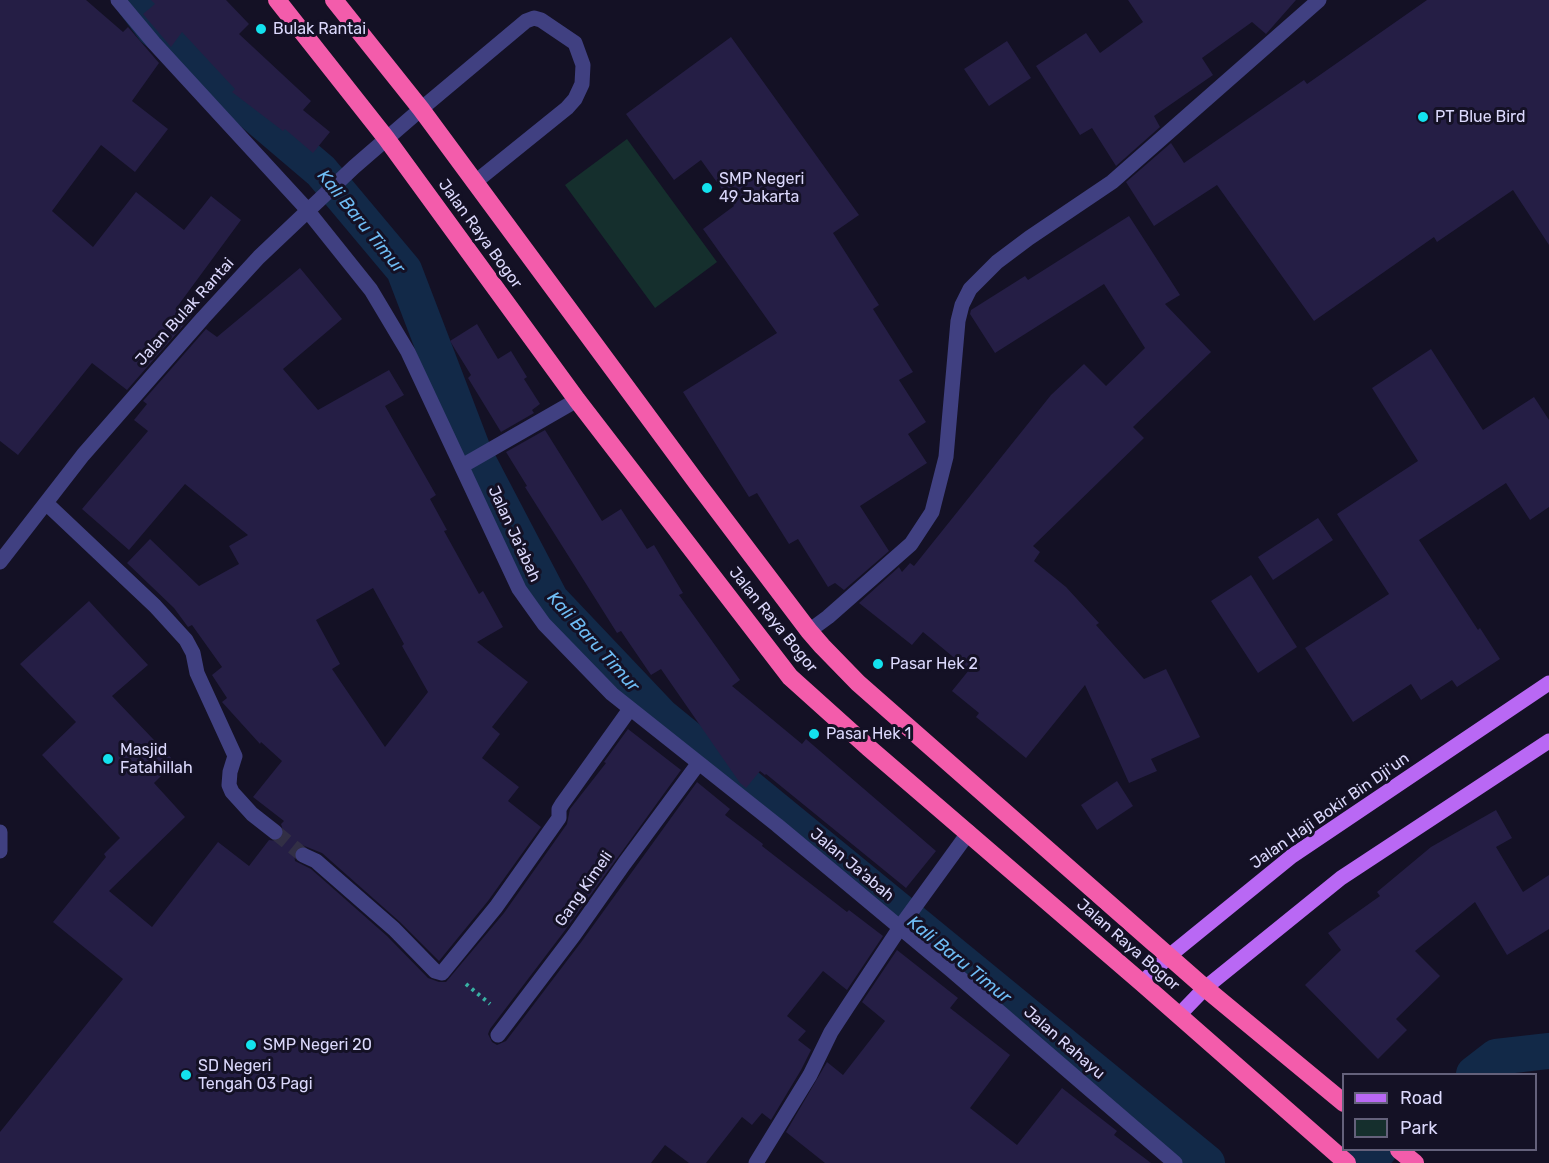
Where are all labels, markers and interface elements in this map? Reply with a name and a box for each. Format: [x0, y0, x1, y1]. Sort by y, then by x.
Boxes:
place label: Bulak Rantai [273, 19, 366, 39]
marker: Bulak Rantai [254, 22, 268, 36]
place label: PT Blue Bird [1435, 107, 1526, 127]
marker: PT Blue Bird [1416, 110, 1430, 124]
water label: Kali Baru Timur [313, 166, 409, 278]
place label: SMP Negeri 49 Jakarta [719, 169, 804, 207]
street label: Jalan Raya Bogor [434, 176, 526, 292]
marker: SMP Negeri 49 Jakarta [700, 181, 714, 195]
street label: Jalan Bulak Rantai [132, 254, 238, 370]
street label: Jalan Ja'abah [483, 483, 545, 585]
street label: Jalan Raya Bogor [725, 563, 821, 677]
water label: Kali Baru Timur [542, 587, 644, 697]
place label: Pasar Hek 2 [890, 654, 978, 674]
marker: Pasar Hek 2 [871, 657, 885, 671]
place label: Pasar Hek 1 [826, 724, 911, 744]
marker: Pasar Hek 1 [807, 727, 821, 741]
place label: Masjid Fatahillah [120, 740, 193, 778]
street label: Jalan Haji Bokir Bin Dji'un [1247, 749, 1413, 873]
marker: Masjid Fatahillah [101, 752, 115, 766]
street label: Jalan Ja'abah [806, 824, 898, 906]
street label: Gang Kimeli [551, 848, 617, 930]
street label: Jalan Raya Bogor [1073, 895, 1183, 995]
water label: Kali Baru Timur [903, 912, 1015, 1008]
street label: Jalan Rahayu [1019, 1002, 1109, 1084]
place label: SMP Negeri 20 [263, 1035, 372, 1055]
marker: SMP Negeri 20 [244, 1038, 258, 1052]
place label: SD Negeri Tengah 03 Pagi [198, 1056, 313, 1094]
marker: SD Negeri Tengah 03 Pagi [179, 1068, 193, 1082]
legend [1342, 1073, 1537, 1151]
text: Road [1400, 1087, 1443, 1109]
text: Park [1400, 1117, 1437, 1139]

